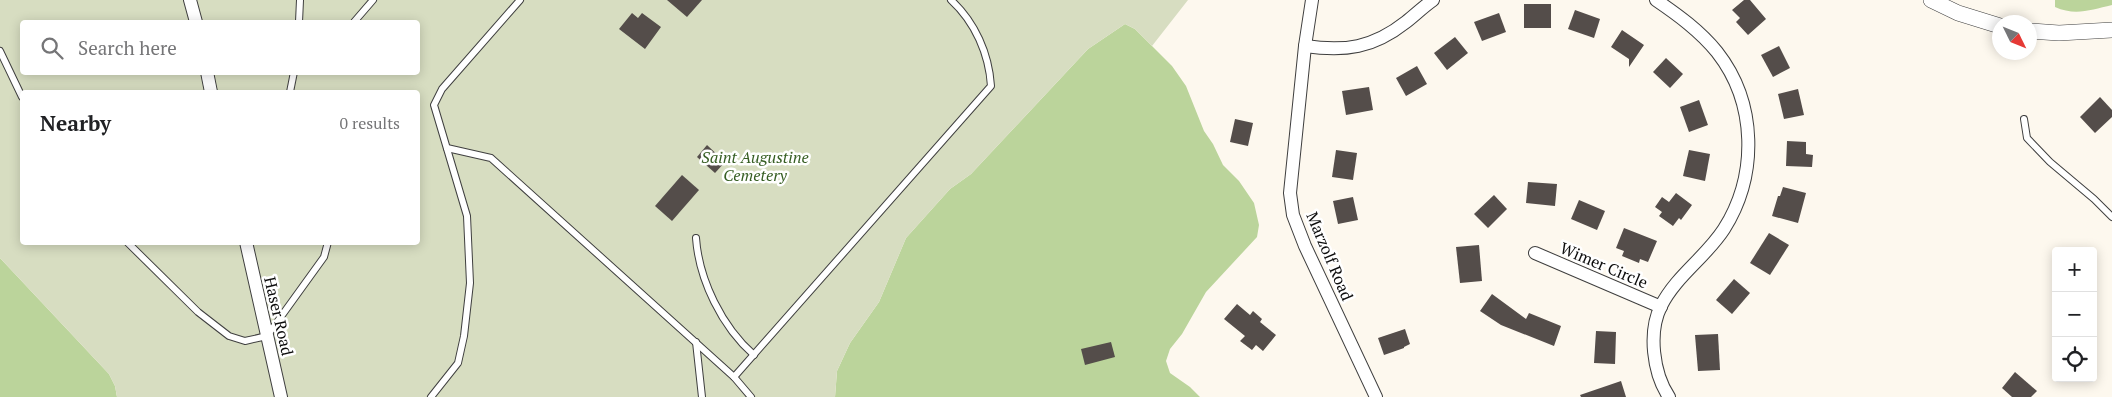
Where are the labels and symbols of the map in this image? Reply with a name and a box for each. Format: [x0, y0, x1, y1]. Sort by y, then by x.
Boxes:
north arrow [1992, 15, 2037, 60]
park label: Saint Augustine Cemetery [701, 146, 809, 186]
street label: Marzolf Road [1301, 208, 1359, 304]
street label: Wimer Circle [1557, 237, 1651, 293]
street label: Haser Road [259, 274, 299, 358]

